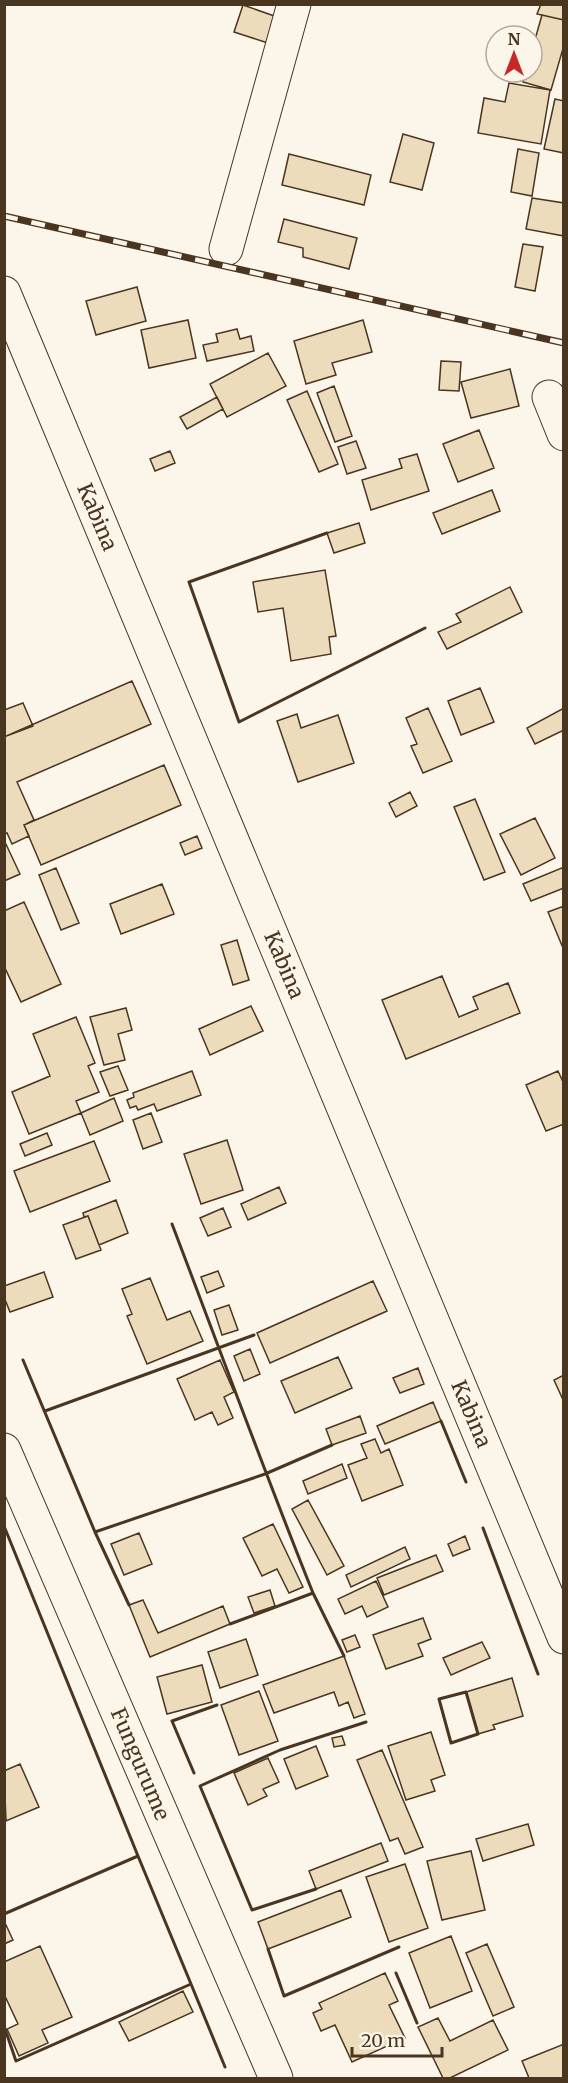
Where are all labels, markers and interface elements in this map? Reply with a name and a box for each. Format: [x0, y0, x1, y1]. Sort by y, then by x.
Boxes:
north arrow [484, 24, 544, 84]
text: N [508, 29, 521, 49]
street label: Kabina [71, 479, 124, 555]
street label: Kabina [258, 927, 311, 1003]
street label: Kabina [445, 1376, 498, 1452]
street label: Fungurume [105, 1704, 176, 1824]
scale bar [352, 2020, 442, 2058]
text: 20 m [361, 2029, 405, 2052]

